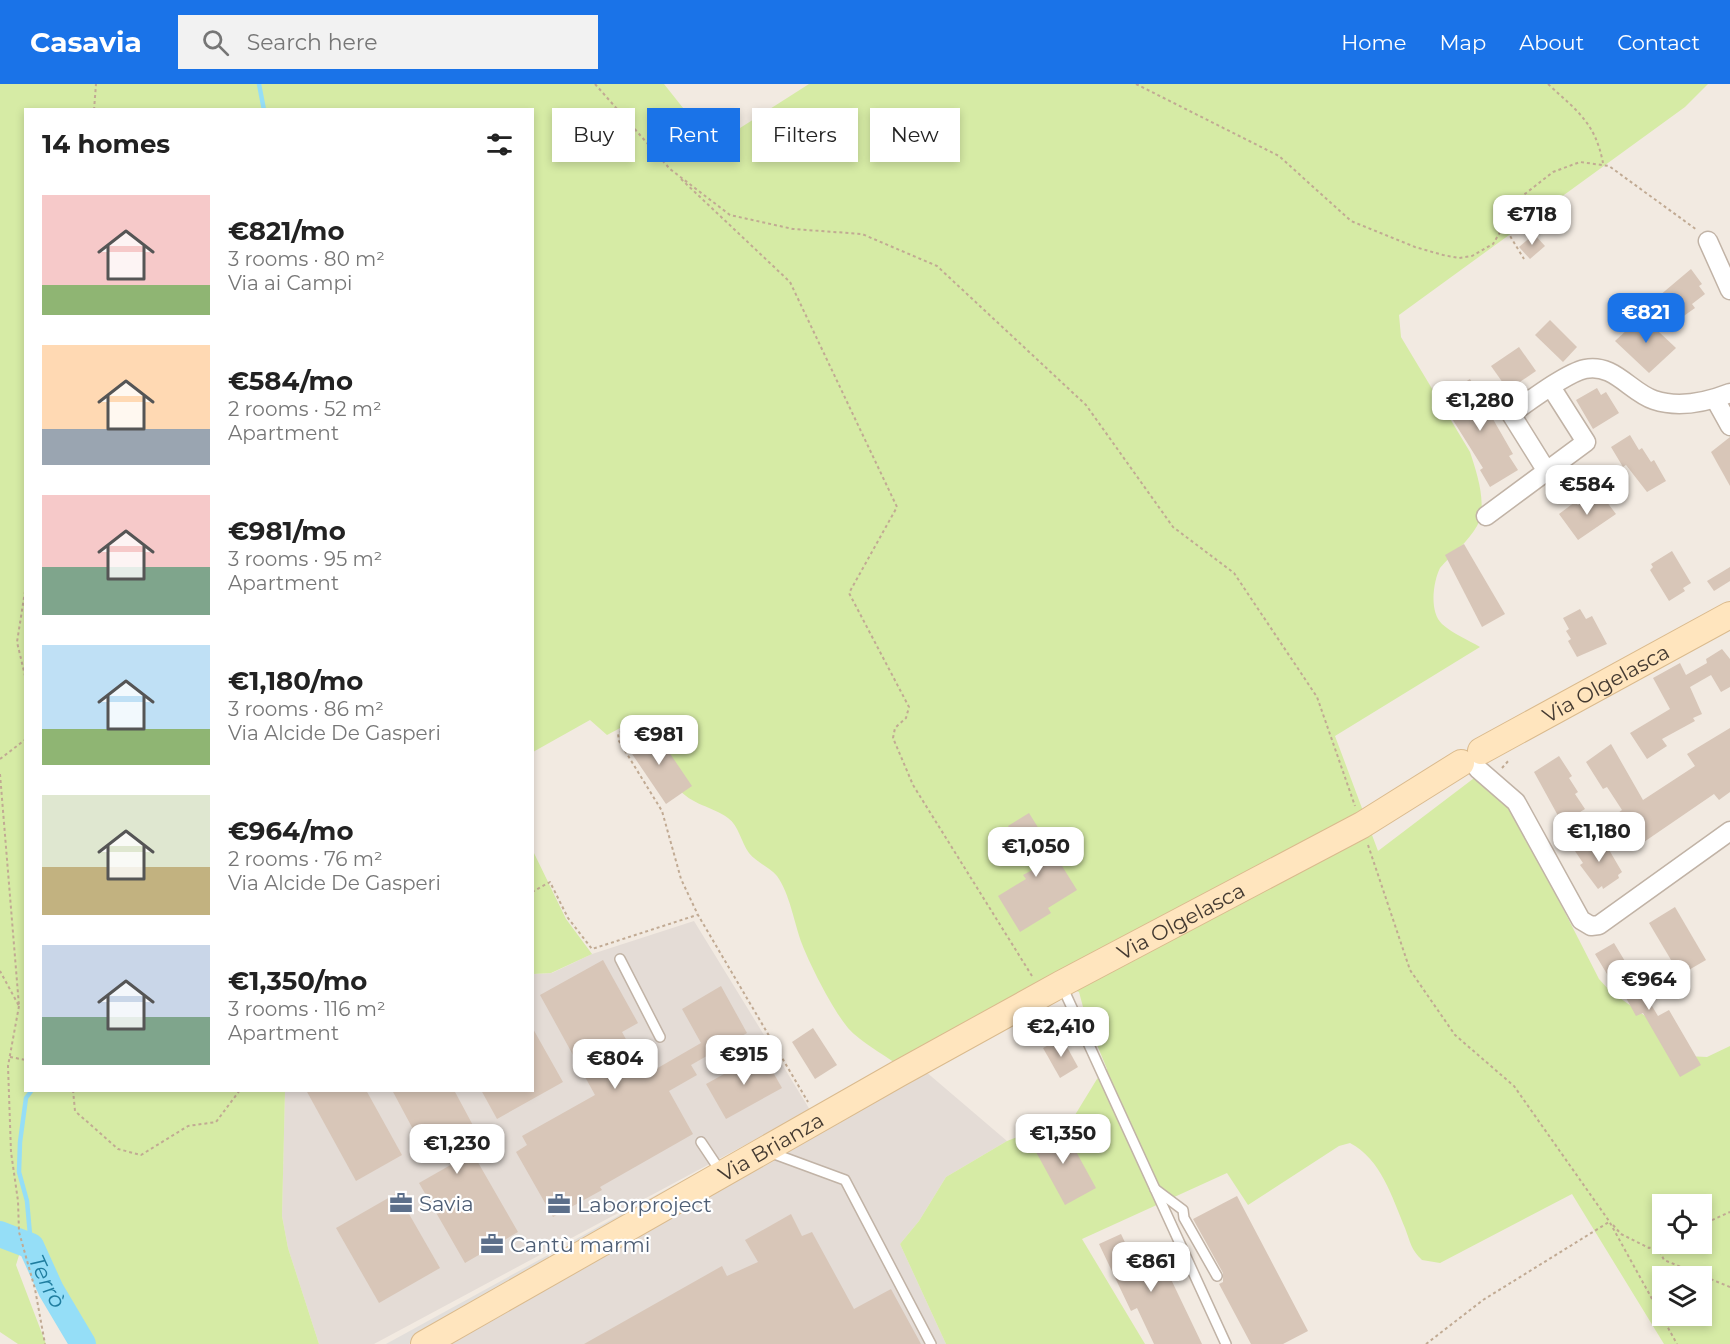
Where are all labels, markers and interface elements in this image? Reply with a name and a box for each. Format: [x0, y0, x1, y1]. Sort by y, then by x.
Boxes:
search box [178, 15, 598, 69]
text: Casavia [30, 25, 142, 59]
icon: search [199, 26, 232, 59]
text: Search here [247, 29, 378, 56]
text: Home [1341, 30, 1406, 55]
text: Map [1439, 30, 1486, 55]
text: About [1519, 30, 1584, 55]
text: Contact [1617, 30, 1700, 55]
chip: Buy [552, 108, 635, 162]
chip: Rent [647, 108, 740, 162]
chip: Filters [752, 108, 858, 162]
chip: New [870, 108, 960, 162]
text: 14 homes [42, 128, 170, 160]
icon: filters [483, 128, 516, 161]
pin: €718 [1496, 195, 1568, 246]
text: €718 [1507, 202, 1557, 226]
text: €821/mo [228, 215, 344, 247]
icon: home [90, 219, 162, 291]
text: 3 rooms · 80 m² [228, 247, 385, 271]
text: Via ai Campi [228, 271, 352, 295]
pin: €821 [1610, 293, 1682, 344]
text: €821 [1622, 300, 1670, 324]
text: €584/mo [228, 365, 353, 397]
icon: home [90, 369, 162, 441]
pin: €1,280 [1431, 381, 1529, 432]
text: €1,280 [1446, 388, 1514, 412]
text: 2 rooms · 52 m² [228, 397, 382, 421]
text: Apartment [228, 421, 339, 445]
pin: €584 [1551, 465, 1623, 516]
text: €584 [1560, 472, 1614, 496]
text: €981/mo [228, 515, 346, 547]
icon: home [90, 519, 162, 591]
text: 3 rooms · 95 m² [228, 547, 382, 571]
text: Apartment [228, 571, 339, 595]
street label: Via Olgelasca [1538, 638, 1673, 728]
text: €1,180/mo [228, 665, 363, 697]
icon: home [90, 669, 162, 741]
text: 3 rooms · 86 m² [228, 697, 384, 721]
pin: €981 [623, 715, 695, 766]
text: Via Alcide De Gasperi [228, 721, 441, 745]
text: €981 [634, 722, 684, 746]
pin: €1,180 [1550, 812, 1648, 863]
text: €964/mo [228, 815, 353, 847]
icon: home [90, 819, 162, 891]
text: €1,180 [1567, 819, 1631, 843]
pin: €1,050 [987, 827, 1085, 878]
text: €1,050 [1002, 834, 1070, 858]
text: 2 rooms · 76 m² [228, 847, 383, 871]
text: Via Alcide De Gasperi [228, 871, 441, 895]
street label: Via Olgelasca [1113, 877, 1249, 965]
pin: €964 [1613, 960, 1685, 1011]
text: €1,350/mo [228, 965, 367, 997]
text: €964 [1621, 967, 1677, 991]
icon: home [90, 969, 162, 1041]
text: 3 rooms · 116 m² [228, 997, 386, 1021]
pin: €2,410 [1012, 1007, 1110, 1058]
text: €2,410 [1027, 1014, 1095, 1038]
text: Apartment [228, 1021, 339, 1045]
pin: €915 [708, 1035, 780, 1086]
pin: €804 [579, 1039, 651, 1090]
text: €915 [720, 1042, 768, 1066]
text: €804 [587, 1046, 643, 1070]
street label: Via Brianza [714, 1107, 828, 1186]
pin: €1,350 [1014, 1114, 1112, 1165]
text: €1,350 [1030, 1121, 1096, 1145]
pin: €1,230 [408, 1124, 506, 1175]
text: €1,230 [424, 1131, 490, 1155]
office icon: Savia [388, 1190, 414, 1216]
place label: Savia [419, 1191, 474, 1216]
office icon: Laborproject [546, 1191, 572, 1217]
place label: Laborproject [577, 1192, 712, 1217]
map controls [1652, 1194, 1712, 1326]
button: locate [1652, 1194, 1712, 1254]
office icon: Cantù marmi [479, 1231, 505, 1257]
place label: Cantù marmi [510, 1232, 650, 1257]
pin: €861 [1115, 1242, 1187, 1293]
text: €861 [1126, 1249, 1176, 1273]
water label: Terrò [23, 1250, 72, 1313]
button: layers [1652, 1266, 1712, 1326]

